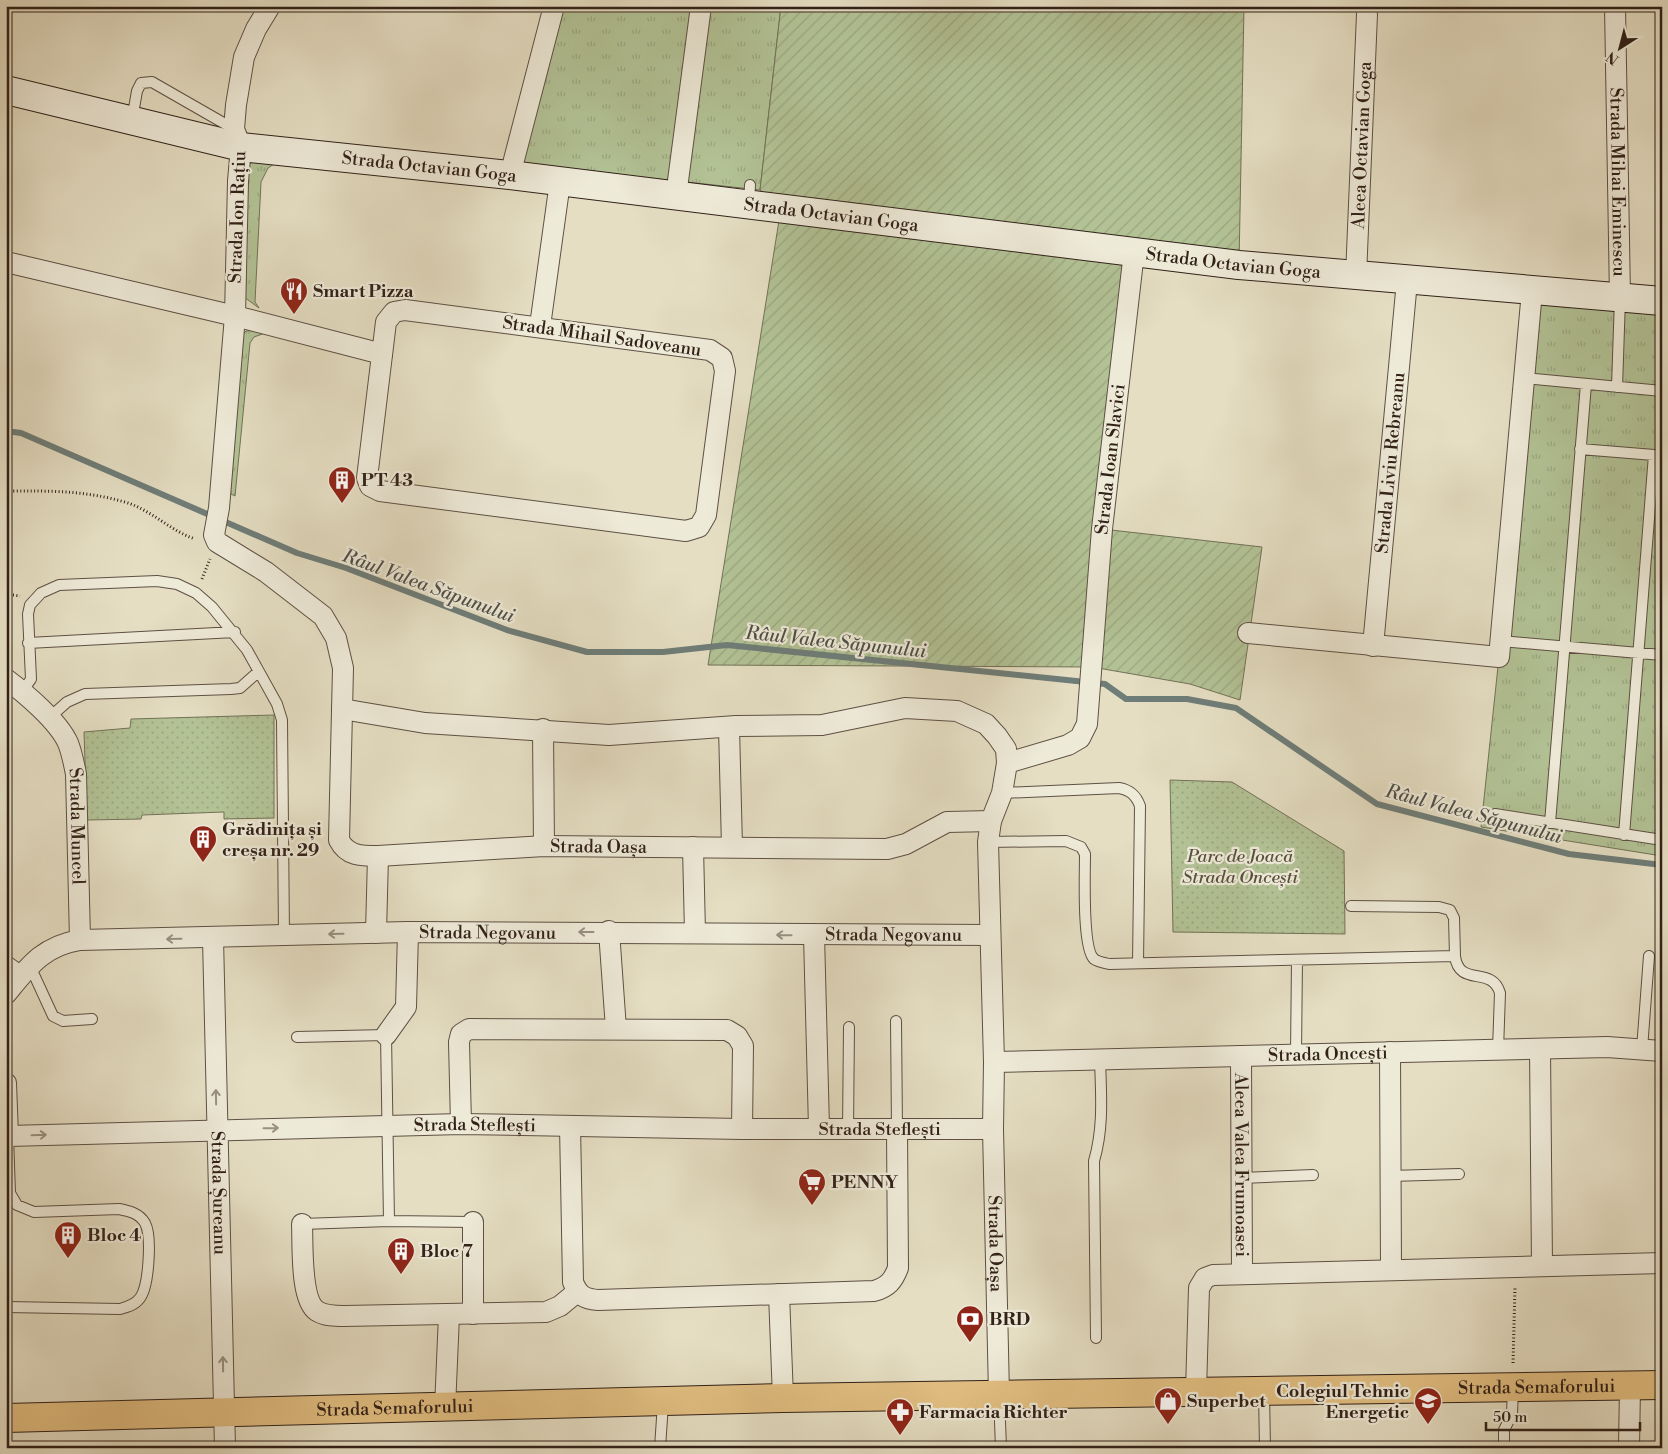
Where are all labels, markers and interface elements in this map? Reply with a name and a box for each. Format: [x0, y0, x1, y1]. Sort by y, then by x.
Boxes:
north arrow [1596, 22, 1646, 72]
text: N [1603, 47, 1623, 68]
street label: Aleea Octavian Goga [1347, 60, 1377, 230]
street label: Strada Mihai Eminescu [1604, 87, 1631, 278]
street label: Strada Octavian Goga [341, 147, 519, 188]
street label: Strada Ion Rațiu [224, 150, 251, 284]
street label: Strada Octavian Goga [743, 193, 921, 237]
street label: Strada Octavian Goga [1145, 243, 1323, 284]
restaurant icon: Smart Pizza [279, 276, 309, 315]
place label: Smart Pizza [313, 280, 414, 303]
street label: Strada Mihail Sadoveanu [501, 311, 704, 362]
street label: Strada Liviu Rebreanu [1371, 370, 1411, 554]
street label: Strada Ioan Slavici [1091, 383, 1131, 535]
building icon: PT 43 [327, 465, 357, 504]
place label: PT 43 [361, 469, 413, 492]
water label: Râul Valea Săpunului [338, 543, 518, 628]
water label: Râul Valea Săpunului [743, 620, 927, 663]
street label: Strada Muncel [63, 766, 90, 886]
water label: Râul Valea Săpunului [1382, 779, 1565, 849]
place label: Grădinița și creșa nr. 29 [222, 818, 322, 862]
building icon: Grădinița și creșa nr. 29 [188, 824, 218, 863]
street label: Strada Oașa [550, 835, 648, 859]
park label: Parc de Joacă Strada Oncești [1182, 845, 1298, 889]
street label: Strada Negovanu [419, 921, 557, 945]
street label: Strada Negovanu [825, 923, 963, 947]
one-way arrow [578, 927, 594, 937]
one-way arrow [329, 929, 345, 938]
one-way arrow [776, 930, 792, 939]
one-way arrow [166, 934, 182, 944]
street label: Strada Oncești [1268, 1041, 1388, 1067]
street label: Aleea Valea Frumoasei [1229, 1072, 1253, 1257]
one-way arrow [211, 1089, 221, 1105]
street label: Strada Steflești [413, 1113, 536, 1137]
street label: Strada Steflești [818, 1118, 941, 1141]
one-way arrow [263, 1123, 279, 1133]
one-way arrow [31, 1130, 47, 1139]
street label: Strada Șureanu [206, 1131, 231, 1256]
supermarket icon: PENNY [797, 1167, 827, 1206]
place label: PENNY [831, 1171, 899, 1194]
street label: Strada Oașa [983, 1195, 1008, 1293]
building icon: Bloc 4 [53, 1220, 83, 1259]
place label: Bloc 4 [87, 1224, 141, 1247]
building icon: Bloc 7 [386, 1236, 416, 1275]
place label: Bloc 7 [420, 1240, 473, 1263]
bank icon: BRD [955, 1304, 985, 1343]
place label: BRD [989, 1308, 1030, 1331]
one-way arrow [218, 1356, 227, 1372]
street label: Strada Semaforului [1458, 1375, 1616, 1400]
place label: Colegiul Tehnic Energetic [1276, 1380, 1409, 1424]
shop icon: Superbet [1153, 1386, 1183, 1425]
school or university icon: Colegiul Tehnic Energetic [1413, 1386, 1443, 1425]
place label: Superbet [1187, 1390, 1266, 1413]
street label: Strada Semaforului [316, 1395, 474, 1422]
pharmacy icon: Farmacia Richter [885, 1397, 915, 1436]
scale bar [1486, 1399, 1639, 1431]
place label: Farmacia Richter [919, 1401, 1068, 1424]
text: 50 m [1493, 1408, 1527, 1427]

